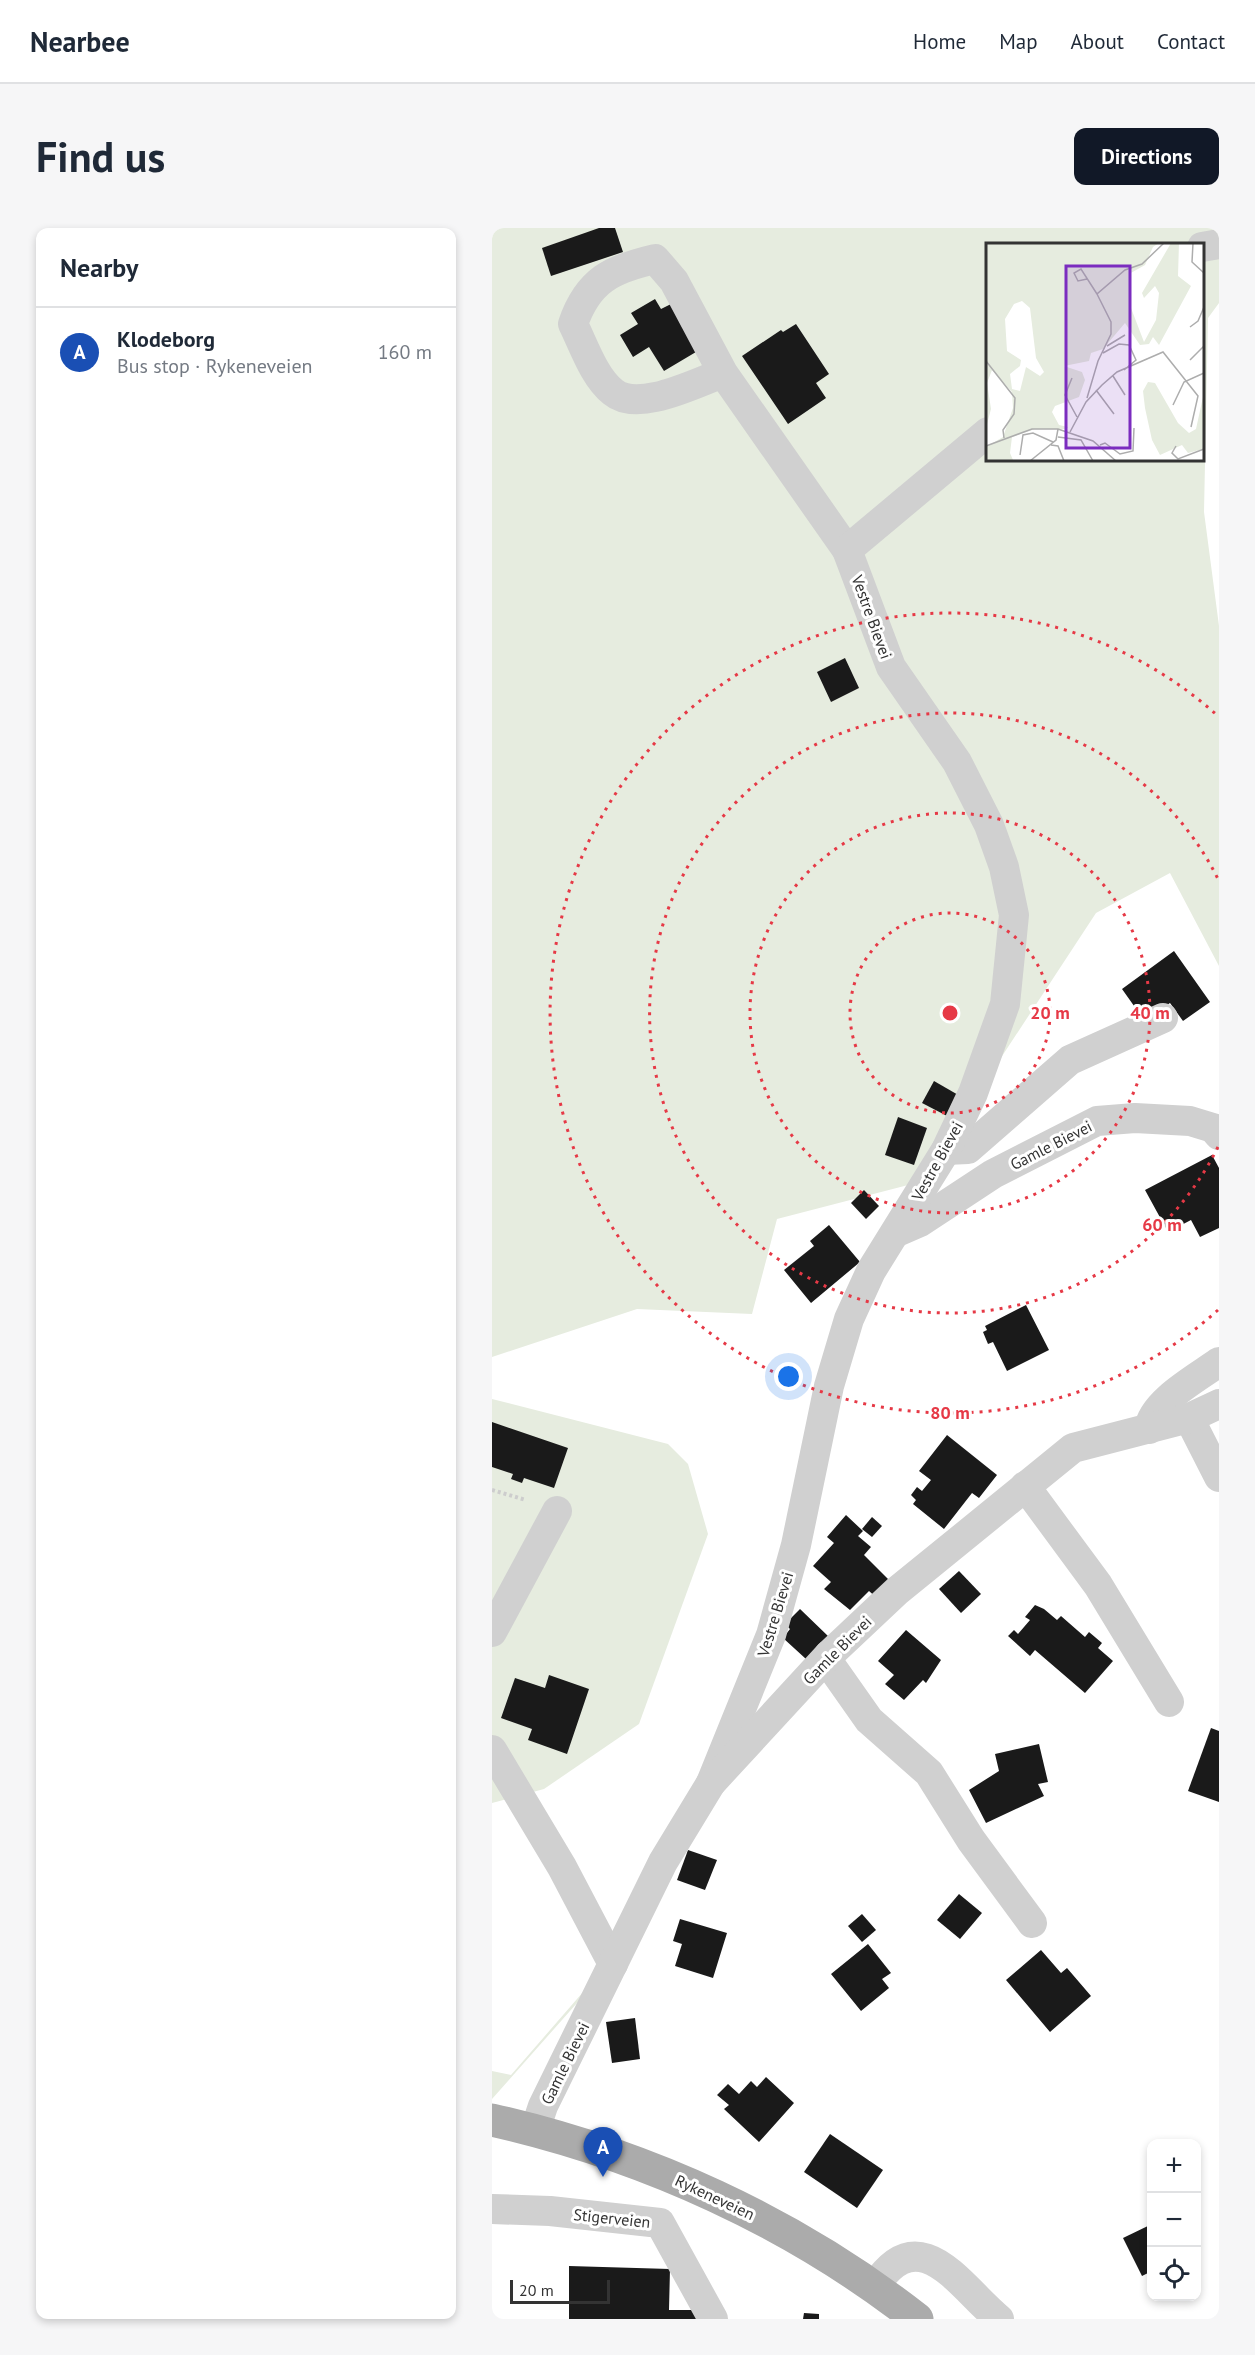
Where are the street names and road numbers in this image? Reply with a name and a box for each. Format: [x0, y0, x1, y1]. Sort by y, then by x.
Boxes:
street label: Vestre Bievei [847, 571, 896, 662]
street label: Gamle Bievei [1007, 1116, 1095, 1174]
street label: Vestre Bievei [907, 1118, 967, 1205]
street label: Vestre Bievei [752, 1569, 797, 1660]
street label: Gamle Bievei [798, 1611, 876, 1689]
street label: Gamle Bievei [536, 2019, 594, 2107]
street label: Rykeneveien [672, 2170, 758, 2224]
street label: Stigerveien [573, 2204, 651, 2232]

